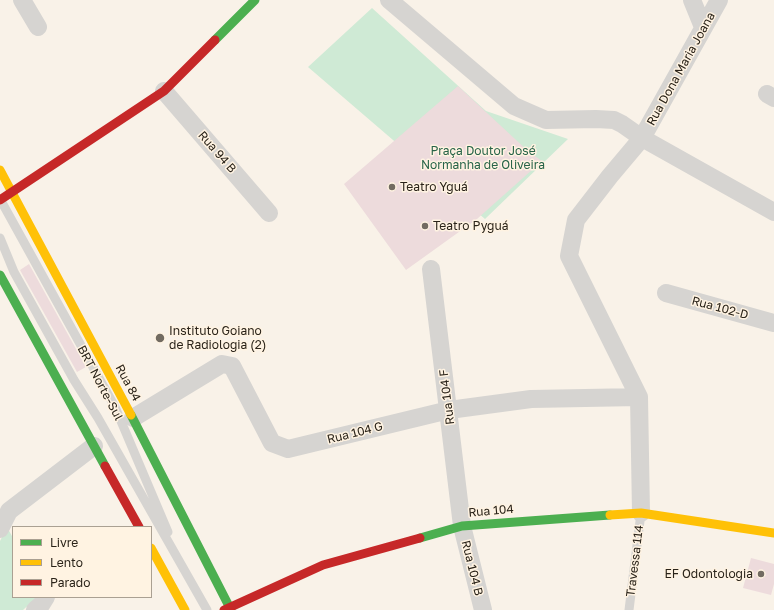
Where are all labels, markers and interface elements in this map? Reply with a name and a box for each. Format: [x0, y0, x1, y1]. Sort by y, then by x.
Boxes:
street label: Rua Dona Maria Joana [644, 10, 718, 128]
street label: Rua 94 B [195, 128, 239, 176]
park label: Praça Doutor José Normanha de Oliveira [421, 144, 545, 172]
place label: Teatro Yguá [400, 180, 468, 194]
marker: Teatro Yguá [387, 182, 397, 192]
place label: Teatro Pyguá [433, 219, 509, 233]
marker: Teatro Pyguá [420, 221, 430, 231]
street label: Rua 102-D [690, 294, 750, 322]
place label: Instituto Goiano de Radiologia (2) [169, 324, 266, 352]
marker: Instituto Goiano de Radiologia (2) [154, 332, 166, 344]
street label: BRT Norte-Sul [74, 343, 126, 423]
street label: Rua 84 [112, 362, 144, 404]
street label: Rua 104 F [436, 368, 458, 426]
street label: Rua 104 G [326, 419, 384, 447]
street label: Rua 104 [468, 502, 514, 520]
street label: Travessa 114 [623, 524, 647, 598]
legend [12, 526, 152, 598]
text: Livre [50, 535, 78, 550]
street label: Rua 104 B [458, 539, 486, 597]
text: Lento [50, 555, 83, 570]
place label: EF Odontologia [665, 567, 753, 581]
marker: EF Odontologia [756, 569, 766, 579]
text: Parado [50, 575, 90, 590]

